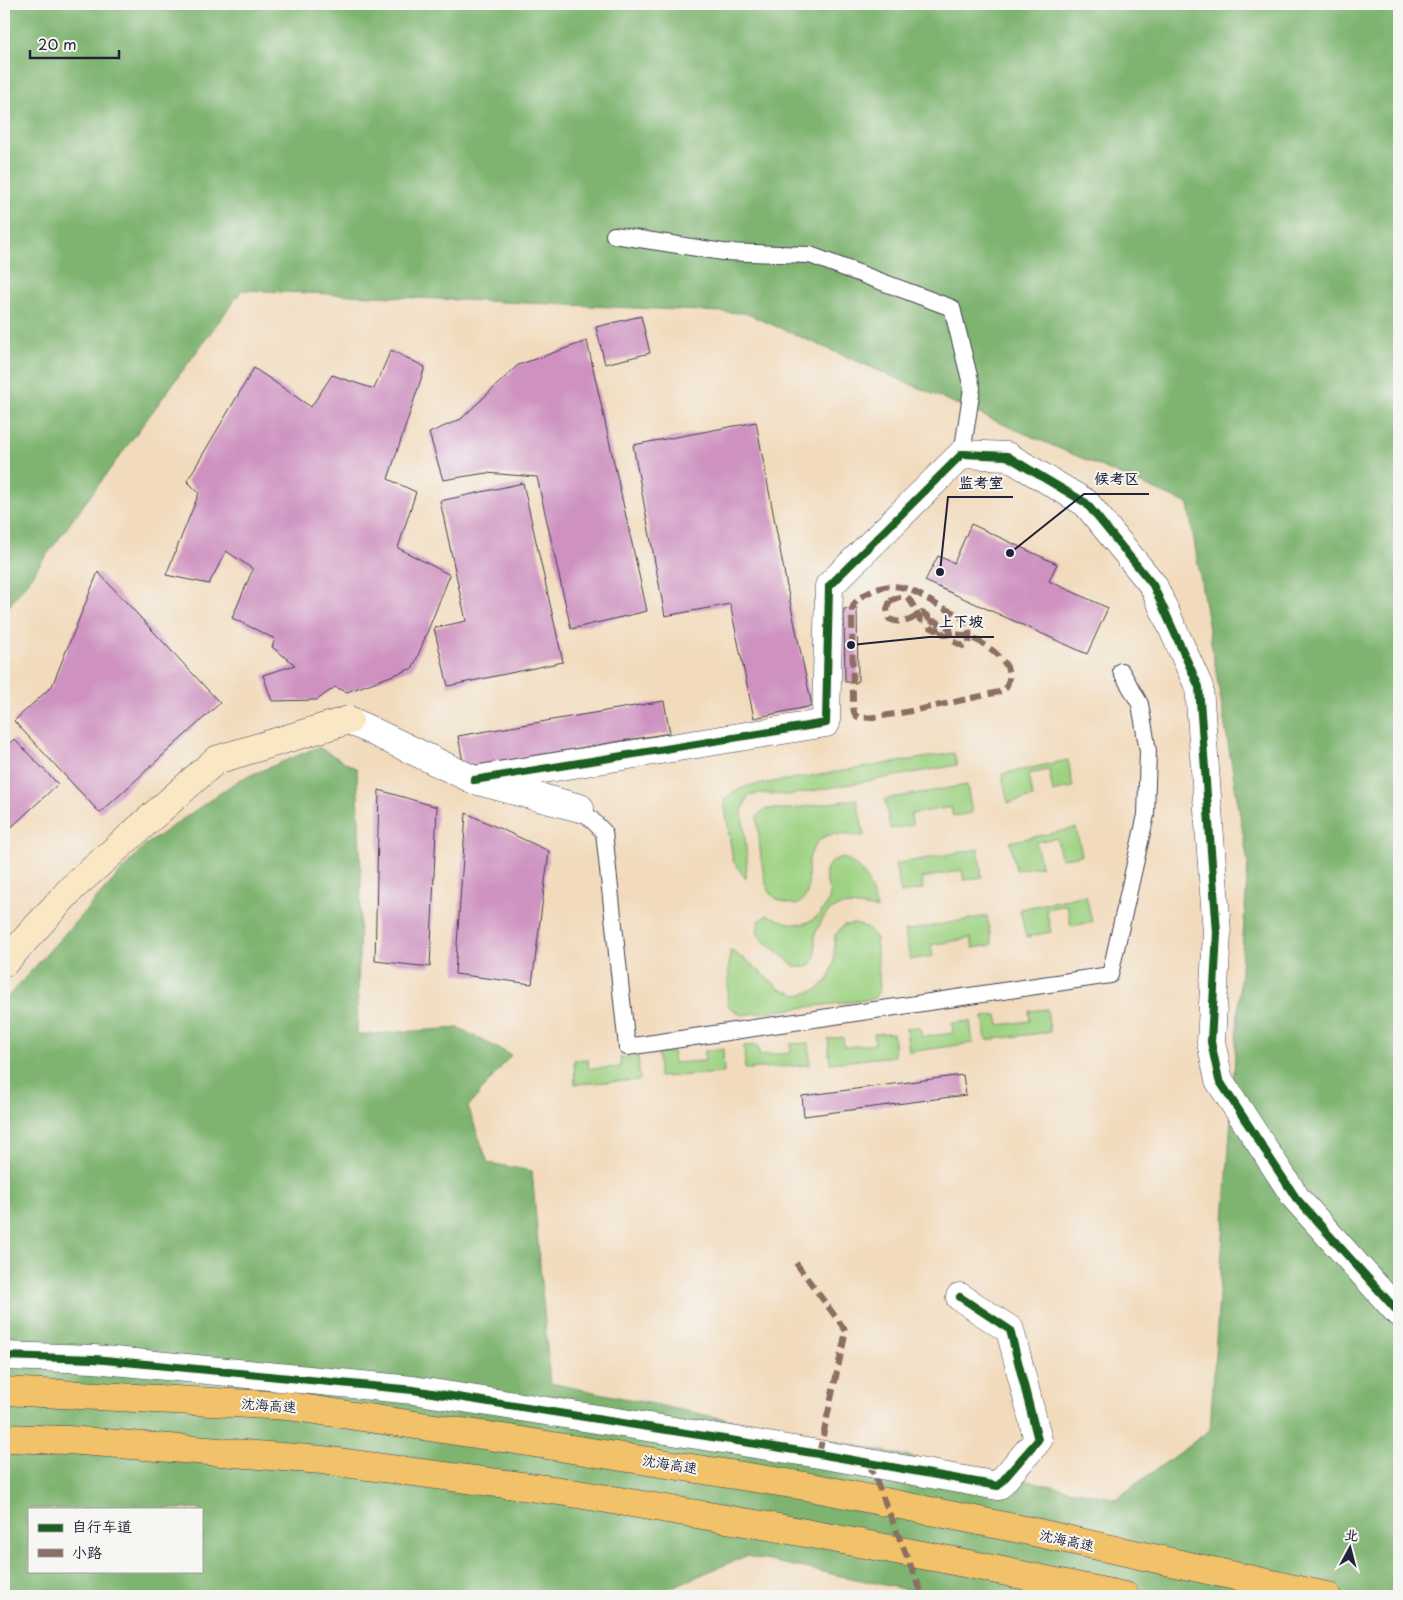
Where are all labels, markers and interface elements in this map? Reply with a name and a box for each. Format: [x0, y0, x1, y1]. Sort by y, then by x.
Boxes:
scale bar [30, 28, 119, 60]
text: 20 m [38, 32, 77, 55]
callout: 候考区 [1084, 464, 1149, 494]
text: 候考区 [1094, 466, 1140, 489]
callout: 监考室 [948, 467, 1013, 497]
text: 监考室 [958, 470, 1004, 493]
callout: 上下坡 [929, 607, 994, 637]
text: 上下坡 [938, 609, 984, 632]
street label: 沈海高速 [240, 1393, 298, 1417]
street label: 沈海高速 [641, 1449, 699, 1479]
legend [28, 1508, 202, 1572]
text: 自行车道 [72, 1514, 132, 1537]
north arrow [1326, 1522, 1376, 1572]
text: 北 [1343, 1523, 1360, 1546]
street label: 沈海高速 [1037, 1524, 1097, 1556]
text: 小路 [72, 1540, 102, 1563]

